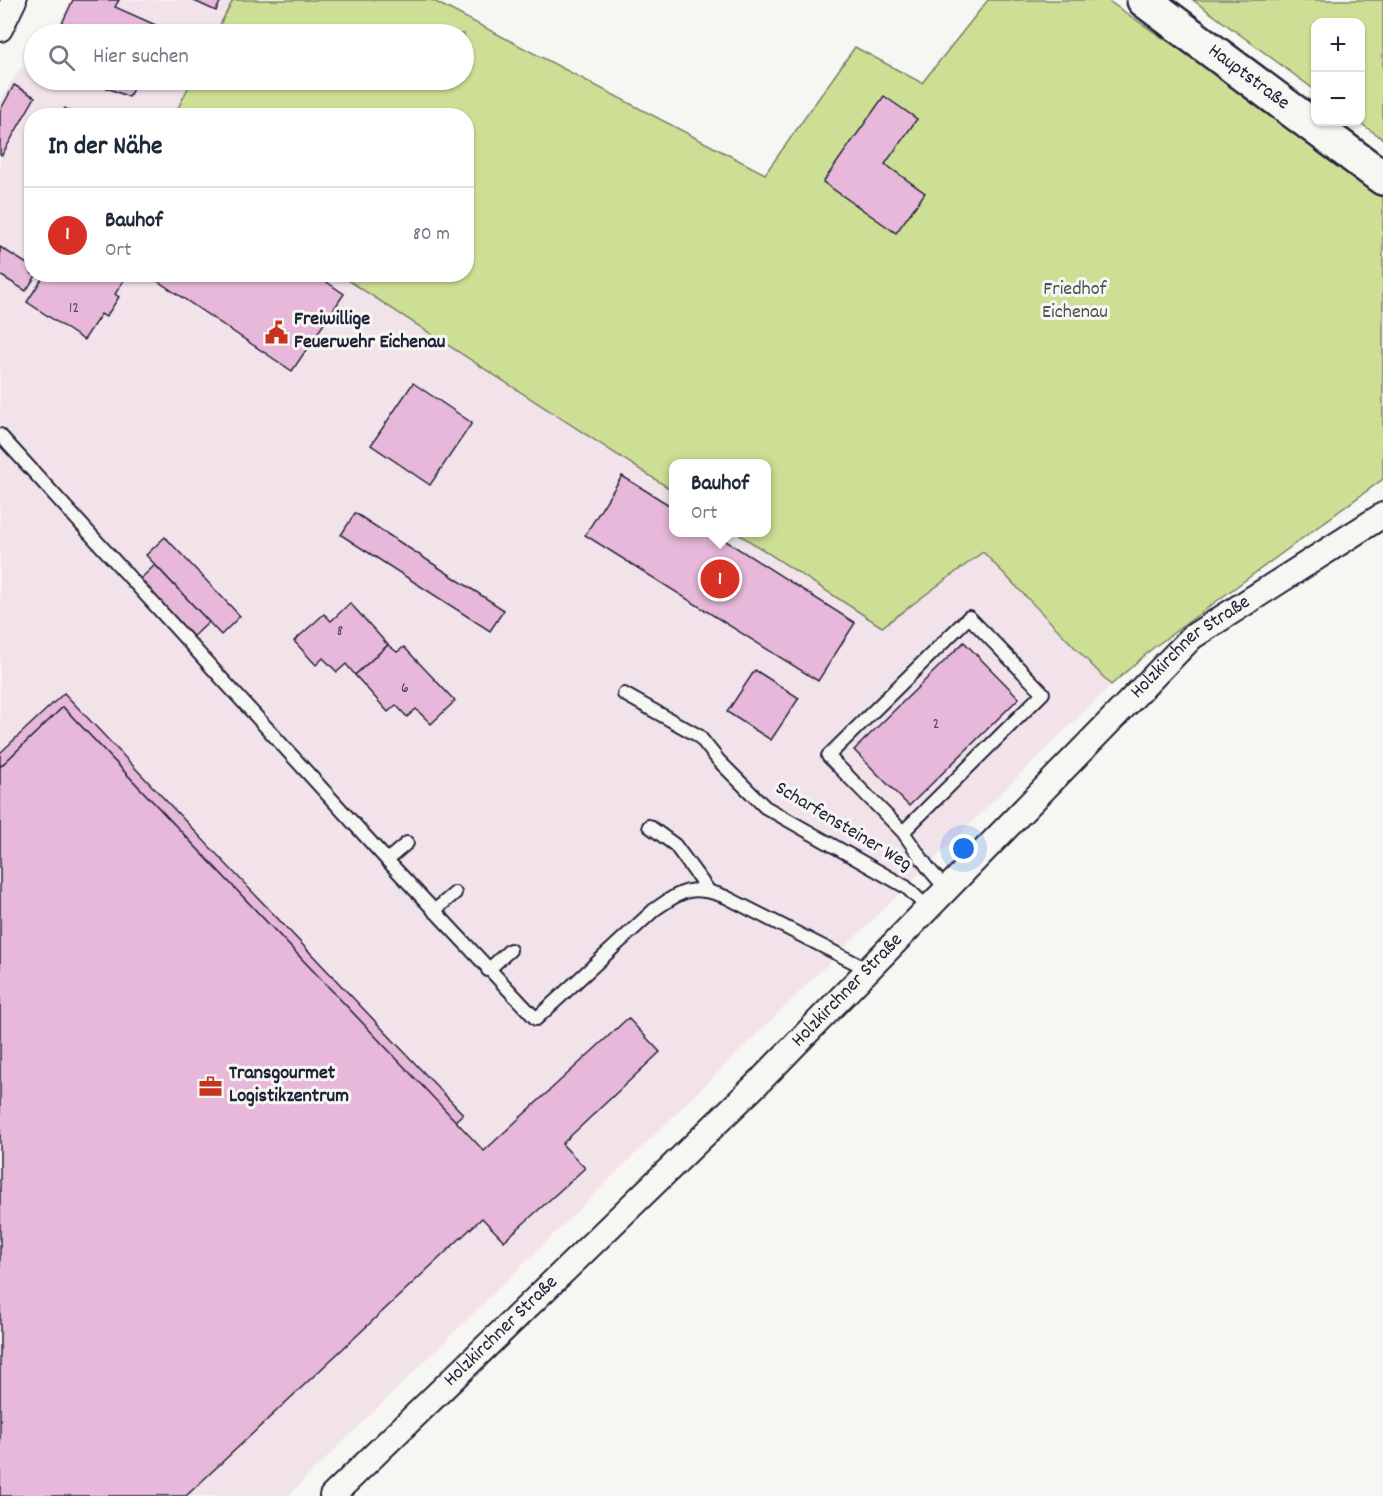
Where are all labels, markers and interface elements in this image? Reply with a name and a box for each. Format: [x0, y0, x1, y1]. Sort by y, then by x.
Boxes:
map controls [1311, 18, 1365, 126]
button: + [1311, 18, 1365, 72]
search box [24, 24, 474, 90]
street label: Hauptstraße [1201, 38, 1295, 118]
icon: search [45, 41, 78, 74]
text: Hier suchen [93, 42, 189, 73]
button: − [1311, 72, 1365, 126]
text: In der Nähe [48, 129, 162, 166]
text: Bauhof [105, 206, 163, 237]
text: 1 [65, 221, 70, 249]
text: 80 m [413, 221, 450, 249]
text: Ort [105, 237, 131, 265]
park label: Friedhof Eichenau [1042, 276, 1108, 327]
house number: 12 [69, 297, 79, 320]
place label: Freiwillige Feuerwehr Eichenau [294, 306, 445, 357]
public building icon: Freiwillige Feuerwehr Eichenau [263, 319, 289, 345]
popup [669, 459, 771, 537]
text: Bauhof [691, 469, 749, 500]
text: Ort [691, 500, 717, 528]
pin: 1 [700, 556, 740, 602]
street label: Holzkirchner Straße [1125, 589, 1256, 706]
house number: 8 [337, 620, 343, 643]
house number: 6 [401, 677, 409, 700]
house number: 2 [933, 713, 940, 736]
street label: Scharfensteiner Weg [769, 775, 917, 879]
your location [949, 834, 978, 863]
street label: Holzkirchner Straße [786, 927, 910, 1054]
place label: Transgourmet Logistikzentrum [229, 1060, 349, 1111]
office icon: Transgourmet Logistikzentrum [198, 1073, 224, 1099]
street label: Holzkirchner Straße [438, 1270, 565, 1394]

